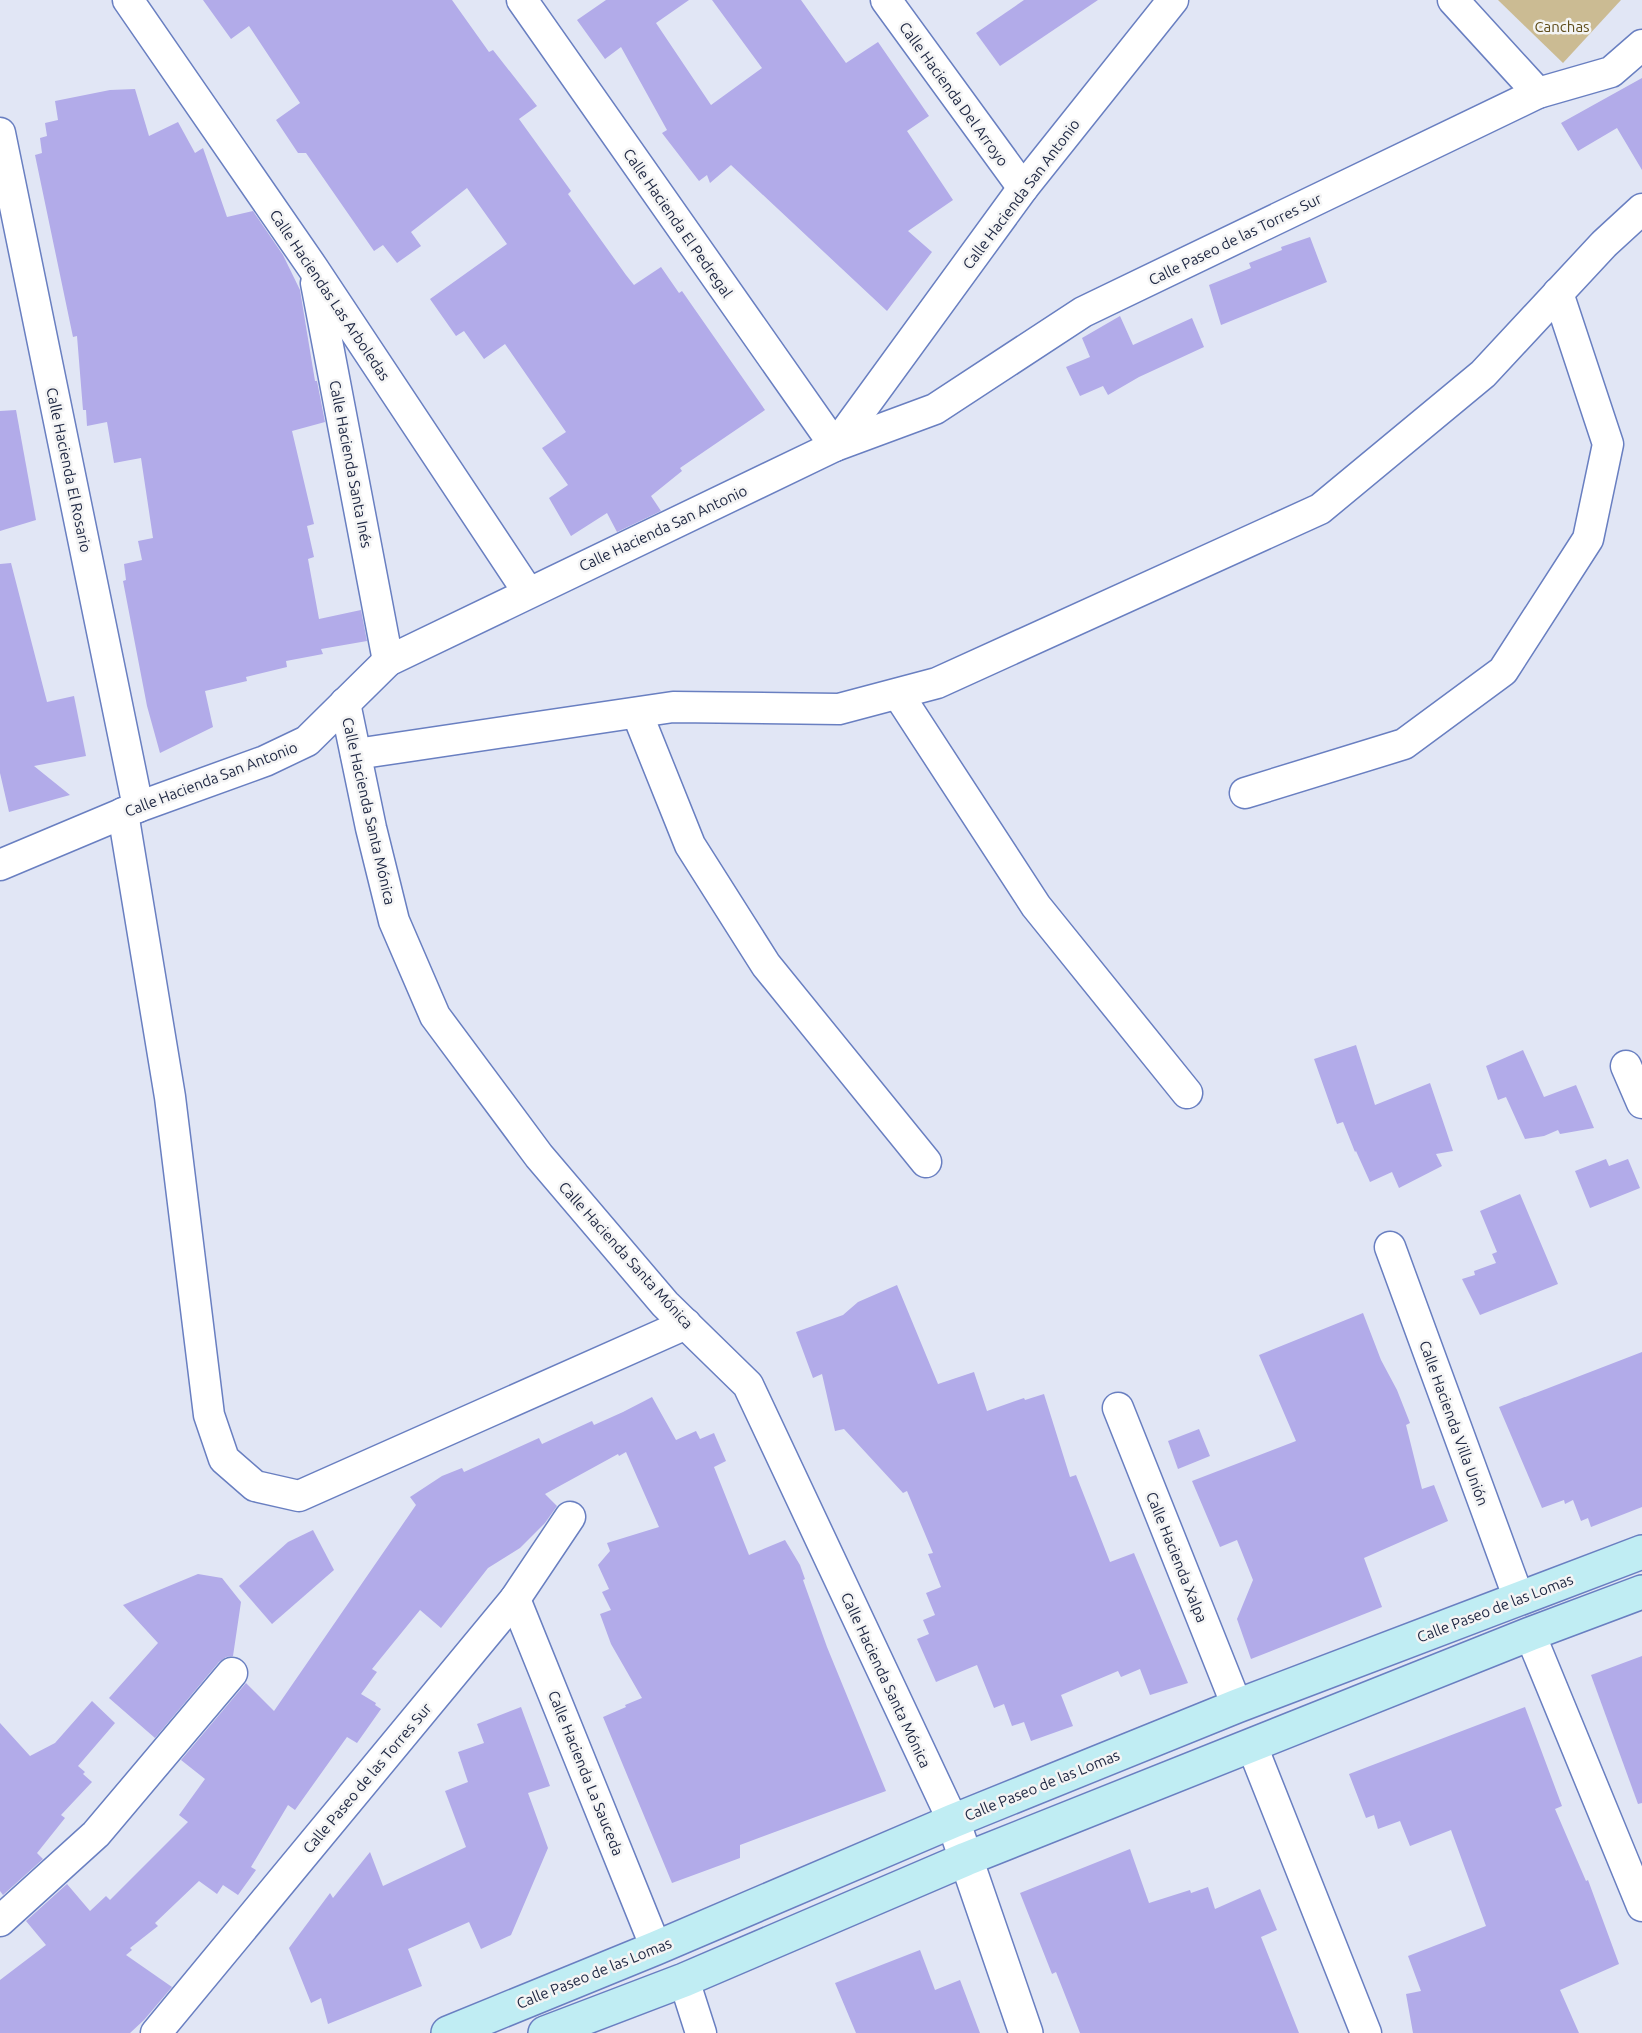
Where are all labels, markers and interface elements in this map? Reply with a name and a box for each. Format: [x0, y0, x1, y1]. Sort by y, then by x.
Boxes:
park label: Canchas [1534, 18, 1590, 35]
street label: Calle Hacienda Del Arroyo [896, 19, 1012, 169]
street label: Calle Hacienda San Antonio [959, 116, 1083, 272]
street label: Calle Hacienda El Pedregal [620, 145, 736, 301]
street label: Calle Paseo de las Torres Sur [1146, 190, 1324, 288]
street label: Calle Haciendas Las Arboledas [266, 206, 394, 384]
street label: Calle Hacienda Santa Inés [326, 379, 376, 549]
street label: Calle Hacienda El Rosario [43, 386, 95, 554]
street label: Calle Hacienda San Antonio [576, 482, 750, 574]
street label: Calle Hacienda Santa Mónica [339, 716, 399, 906]
street label: Calle Hacienda San Antonio [122, 738, 300, 820]
street label: Calle Hacienda Santa Mónica [555, 1178, 697, 1332]
street label: Calle Hacienda Villa Unión [1416, 1338, 1492, 1508]
street label: Calle Hacienda Xalpa [1143, 1489, 1211, 1625]
street label: Calle Paseo de las Lomas [1415, 1570, 1575, 1646]
street label: Calle Hacienda Santa Mónica [838, 1589, 934, 1771]
street label: Calle Hacienda La Sauceda [545, 1688, 627, 1858]
street label: Calle Paseo de las Torres Sur [299, 1699, 435, 1856]
street label: Calle Paseo de las Lomas [962, 1746, 1122, 1824]
street label: Calle Paseo de las Lomas [514, 1934, 674, 2012]

